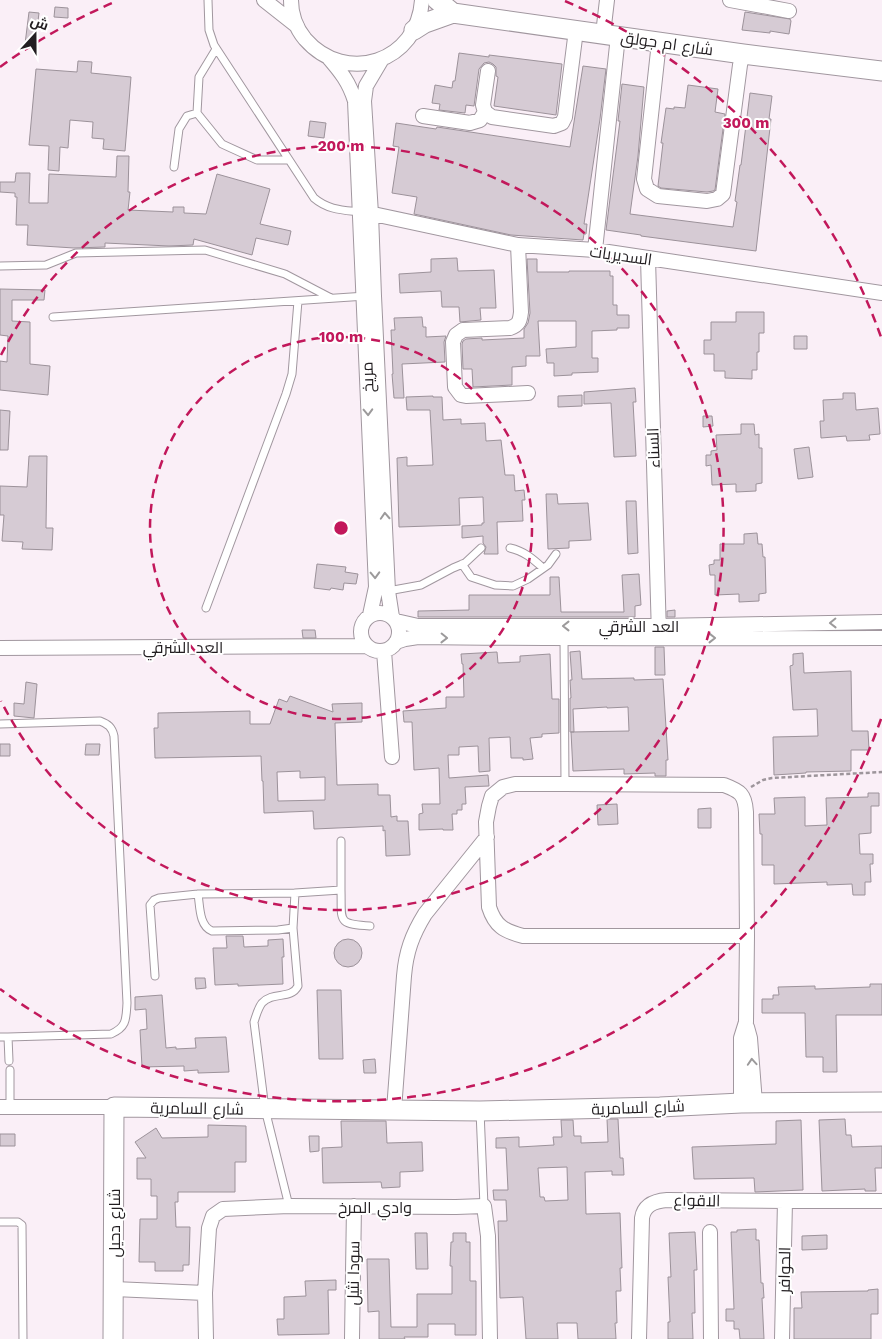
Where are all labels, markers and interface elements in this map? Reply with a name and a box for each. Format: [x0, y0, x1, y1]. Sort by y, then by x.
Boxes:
north arrow [10, 10, 60, 60]
text: ش [28, 12, 51, 34]
street label: شارع ام جولق [619, 28, 714, 61]
text: 300 m [723, 114, 769, 132]
text: 200 m [318, 137, 364, 155]
street label: السديريات [588, 242, 653, 269]
text: 100 m [319, 328, 363, 346]
street label: مريخ [357, 361, 380, 393]
one-way arrow [363, 409, 374, 417]
street label: السناء [643, 427, 664, 469]
one-way arrow [379, 512, 390, 520]
centre of rings [332, 519, 350, 537]
one-way arrow [370, 571, 380, 579]
street label: العد الشرقي [599, 617, 679, 640]
one-way arrow [829, 618, 837, 628]
one-way arrow [562, 621, 570, 631]
one-way arrow [441, 633, 449, 643]
one-way arrow [708, 633, 716, 643]
street label: العد الشرقي [143, 638, 223, 661]
one-way arrow [747, 1058, 758, 1066]
street label: شارع السامرية [591, 1096, 685, 1121]
street label: شارع السامرية [150, 1098, 244, 1121]
street label: شارع دحيل [105, 1189, 126, 1257]
street label: الاقواع [673, 1191, 721, 1212]
street label: وادي المرخ [338, 1198, 412, 1221]
street label: سودا نثيل [343, 1240, 365, 1306]
street label: الحوافر [775, 1247, 794, 1294]

